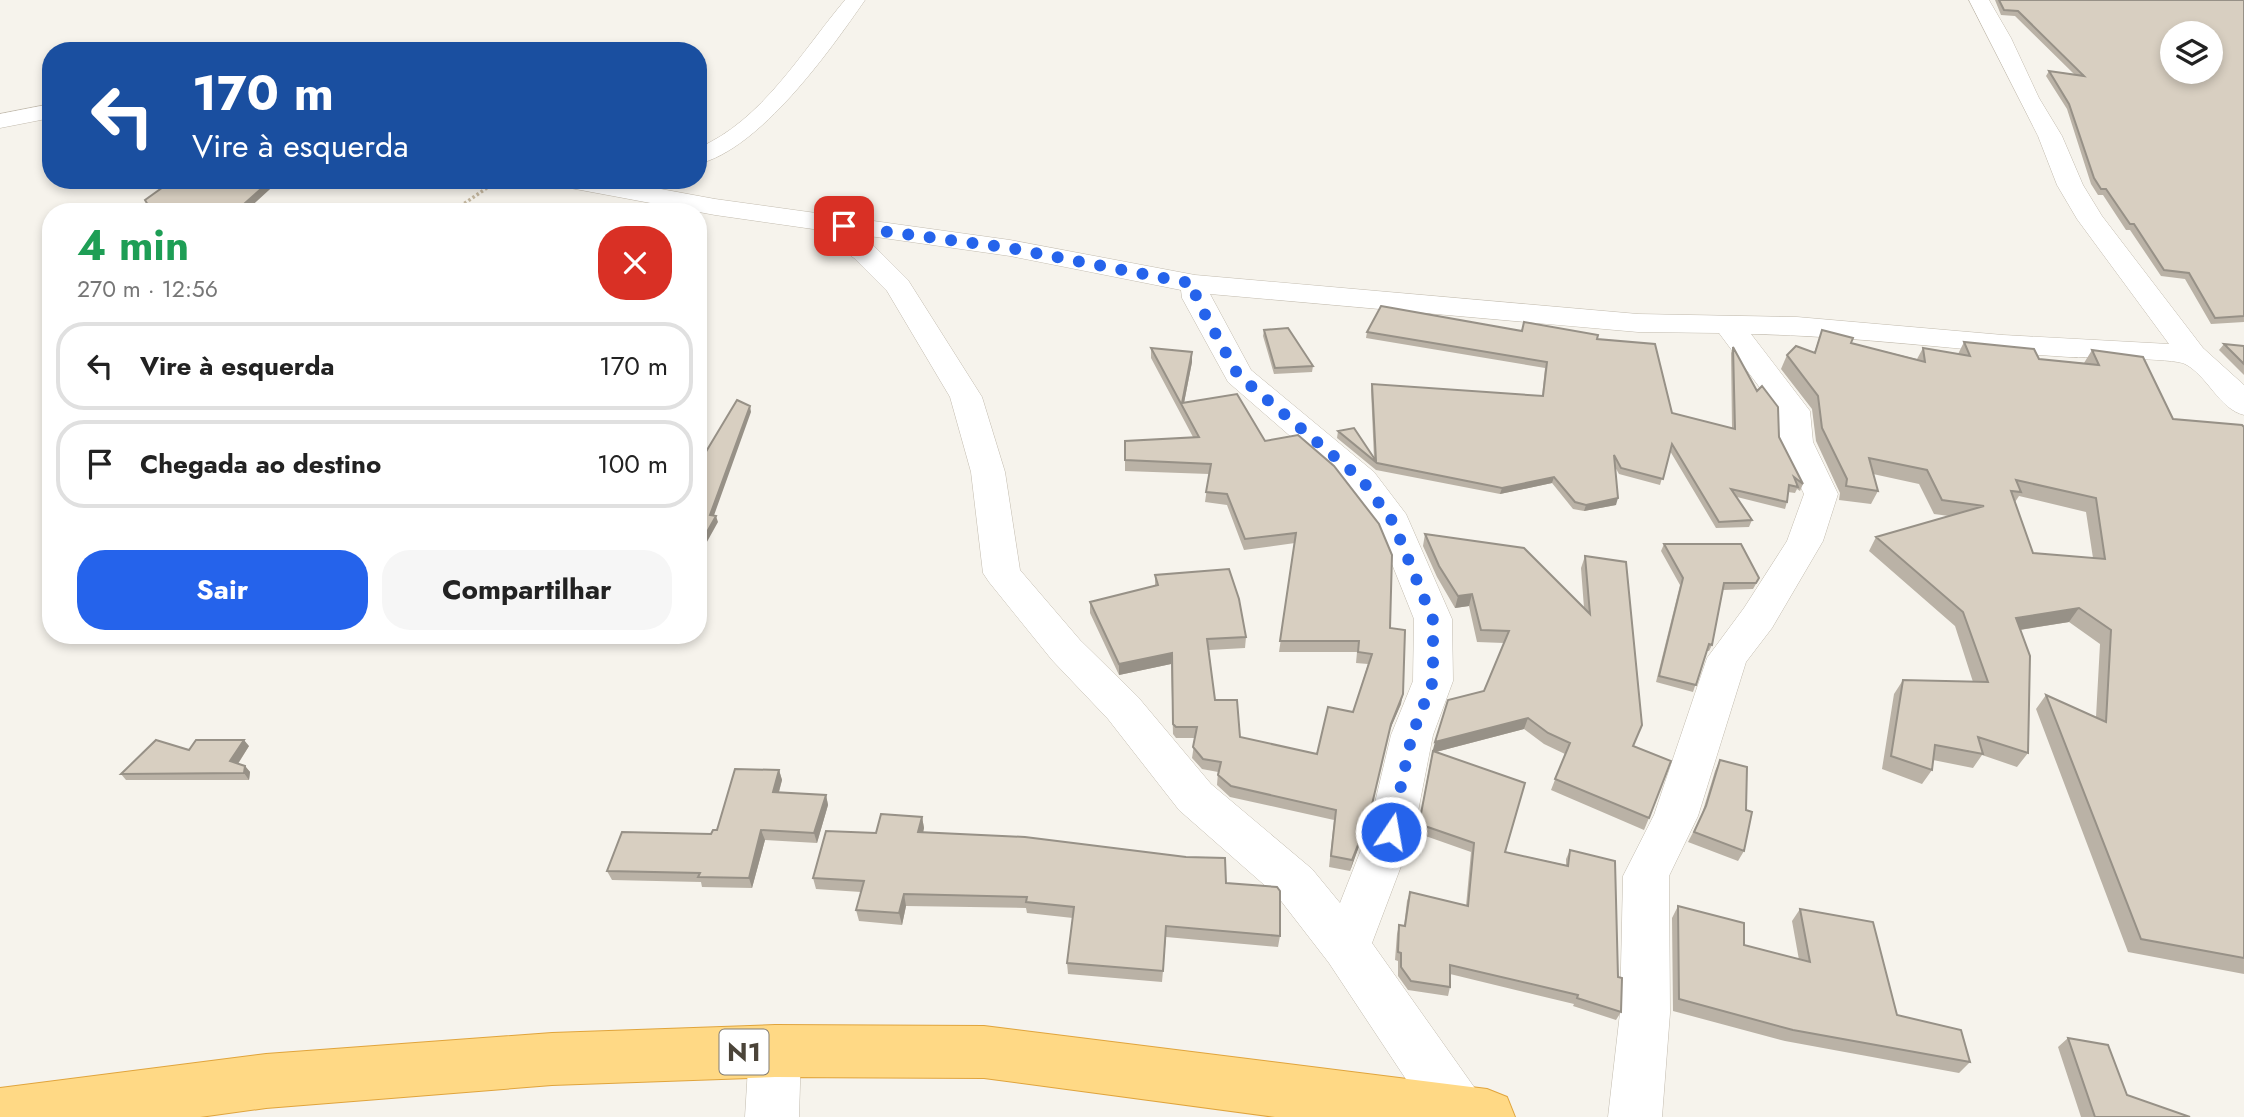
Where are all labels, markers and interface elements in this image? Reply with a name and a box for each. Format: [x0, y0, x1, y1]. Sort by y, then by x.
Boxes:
map controls [2160, 21, 2223, 84]
button: layers [2160, 21, 2223, 84]
text: 170 m [192, 58, 334, 128]
icon: left [77, 70, 168, 161]
text: Vire à esquerda [192, 123, 409, 169]
pin [814, 196, 874, 256]
icon: arrive [825, 207, 863, 245]
text: 4 min [77, 215, 189, 276]
button: close [598, 226, 672, 300]
text: 270 m · 12:56 [77, 272, 218, 306]
icon: left [81, 347, 119, 385]
text: Vire à esquerda [140, 347, 335, 385]
text: 170 m [599, 347, 668, 385]
icon: arrive [81, 445, 119, 483]
text: Chegada ao destino [140, 445, 381, 483]
text: 100 m [597, 445, 668, 483]
button: Sair [77, 550, 368, 630]
button: Compartilhar [382, 550, 672, 630]
position arrow [1354, 795, 1428, 869]
road number: N1 [720, 1030, 768, 1074]

